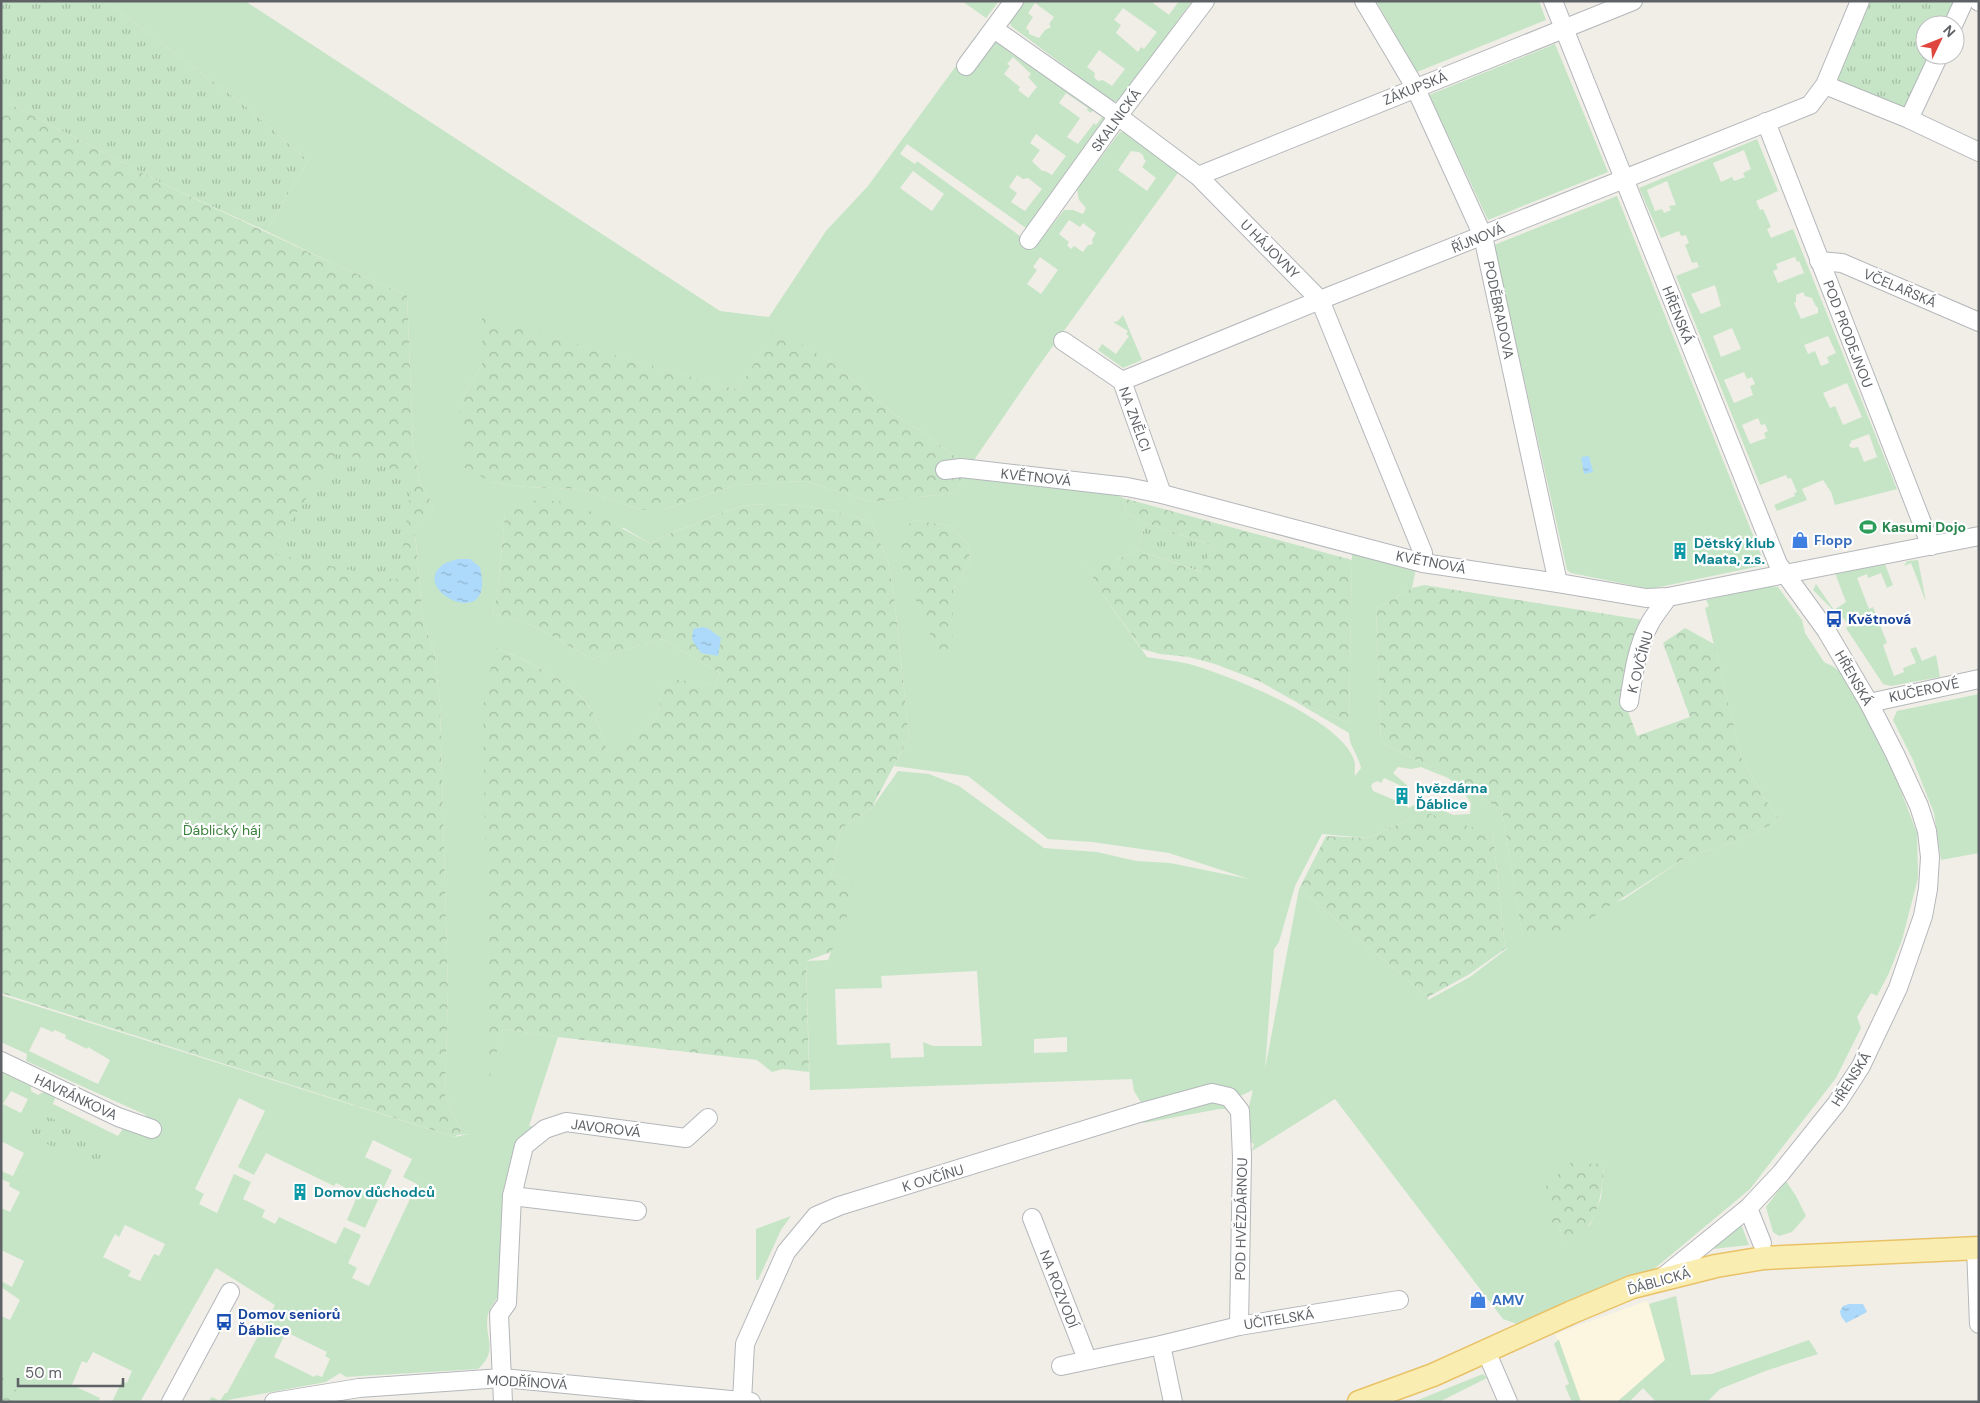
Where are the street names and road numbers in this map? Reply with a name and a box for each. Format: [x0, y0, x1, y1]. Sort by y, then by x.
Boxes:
street label: ZÁKUPSKÁ [1380, 67, 1450, 109]
street label: SKALNICKÁ [1087, 85, 1145, 155]
street label: U HÁJOVNY [1237, 216, 1303, 282]
street label: ŘÍJNOVÁ [1449, 219, 1507, 257]
street label: PODĚBRADOVA [1480, 259, 1518, 361]
street label: VČELAŘSKÁ [1861, 265, 1939, 311]
street label: POD PRODEJNOU [1819, 278, 1877, 390]
street label: HŘENSKÁ [1658, 283, 1698, 347]
street label: NA ZNĚLCI [1115, 384, 1155, 454]
street label: KVĚTNOVÁ [1000, 464, 1072, 490]
street label: KVĚTNOVÁ [1395, 546, 1467, 578]
street label: K OVČÍNU [1623, 629, 1657, 695]
street label: HŘENSKÁ [1831, 647, 1877, 709]
street label: KUČEROVÉ [1887, 674, 1961, 706]
street label: HŘENSKÁ [1827, 1048, 1875, 1110]
street label: HAVRÁNKOVA [32, 1070, 120, 1124]
street label: JAVOROVÁ [570, 1115, 642, 1141]
street label: POD HVĚZDÁRNOU [1231, 1157, 1251, 1281]
street label: K OVČÍNU [900, 1160, 966, 1196]
street label: NA ROZVODÍ [1036, 1247, 1082, 1331]
street label: ĎÁBLICKÁ [1625, 1263, 1693, 1299]
street label: UČITELSKÁ [1243, 1305, 1315, 1333]
street label: MODŘÍNOVÁ [486, 1371, 568, 1393]

